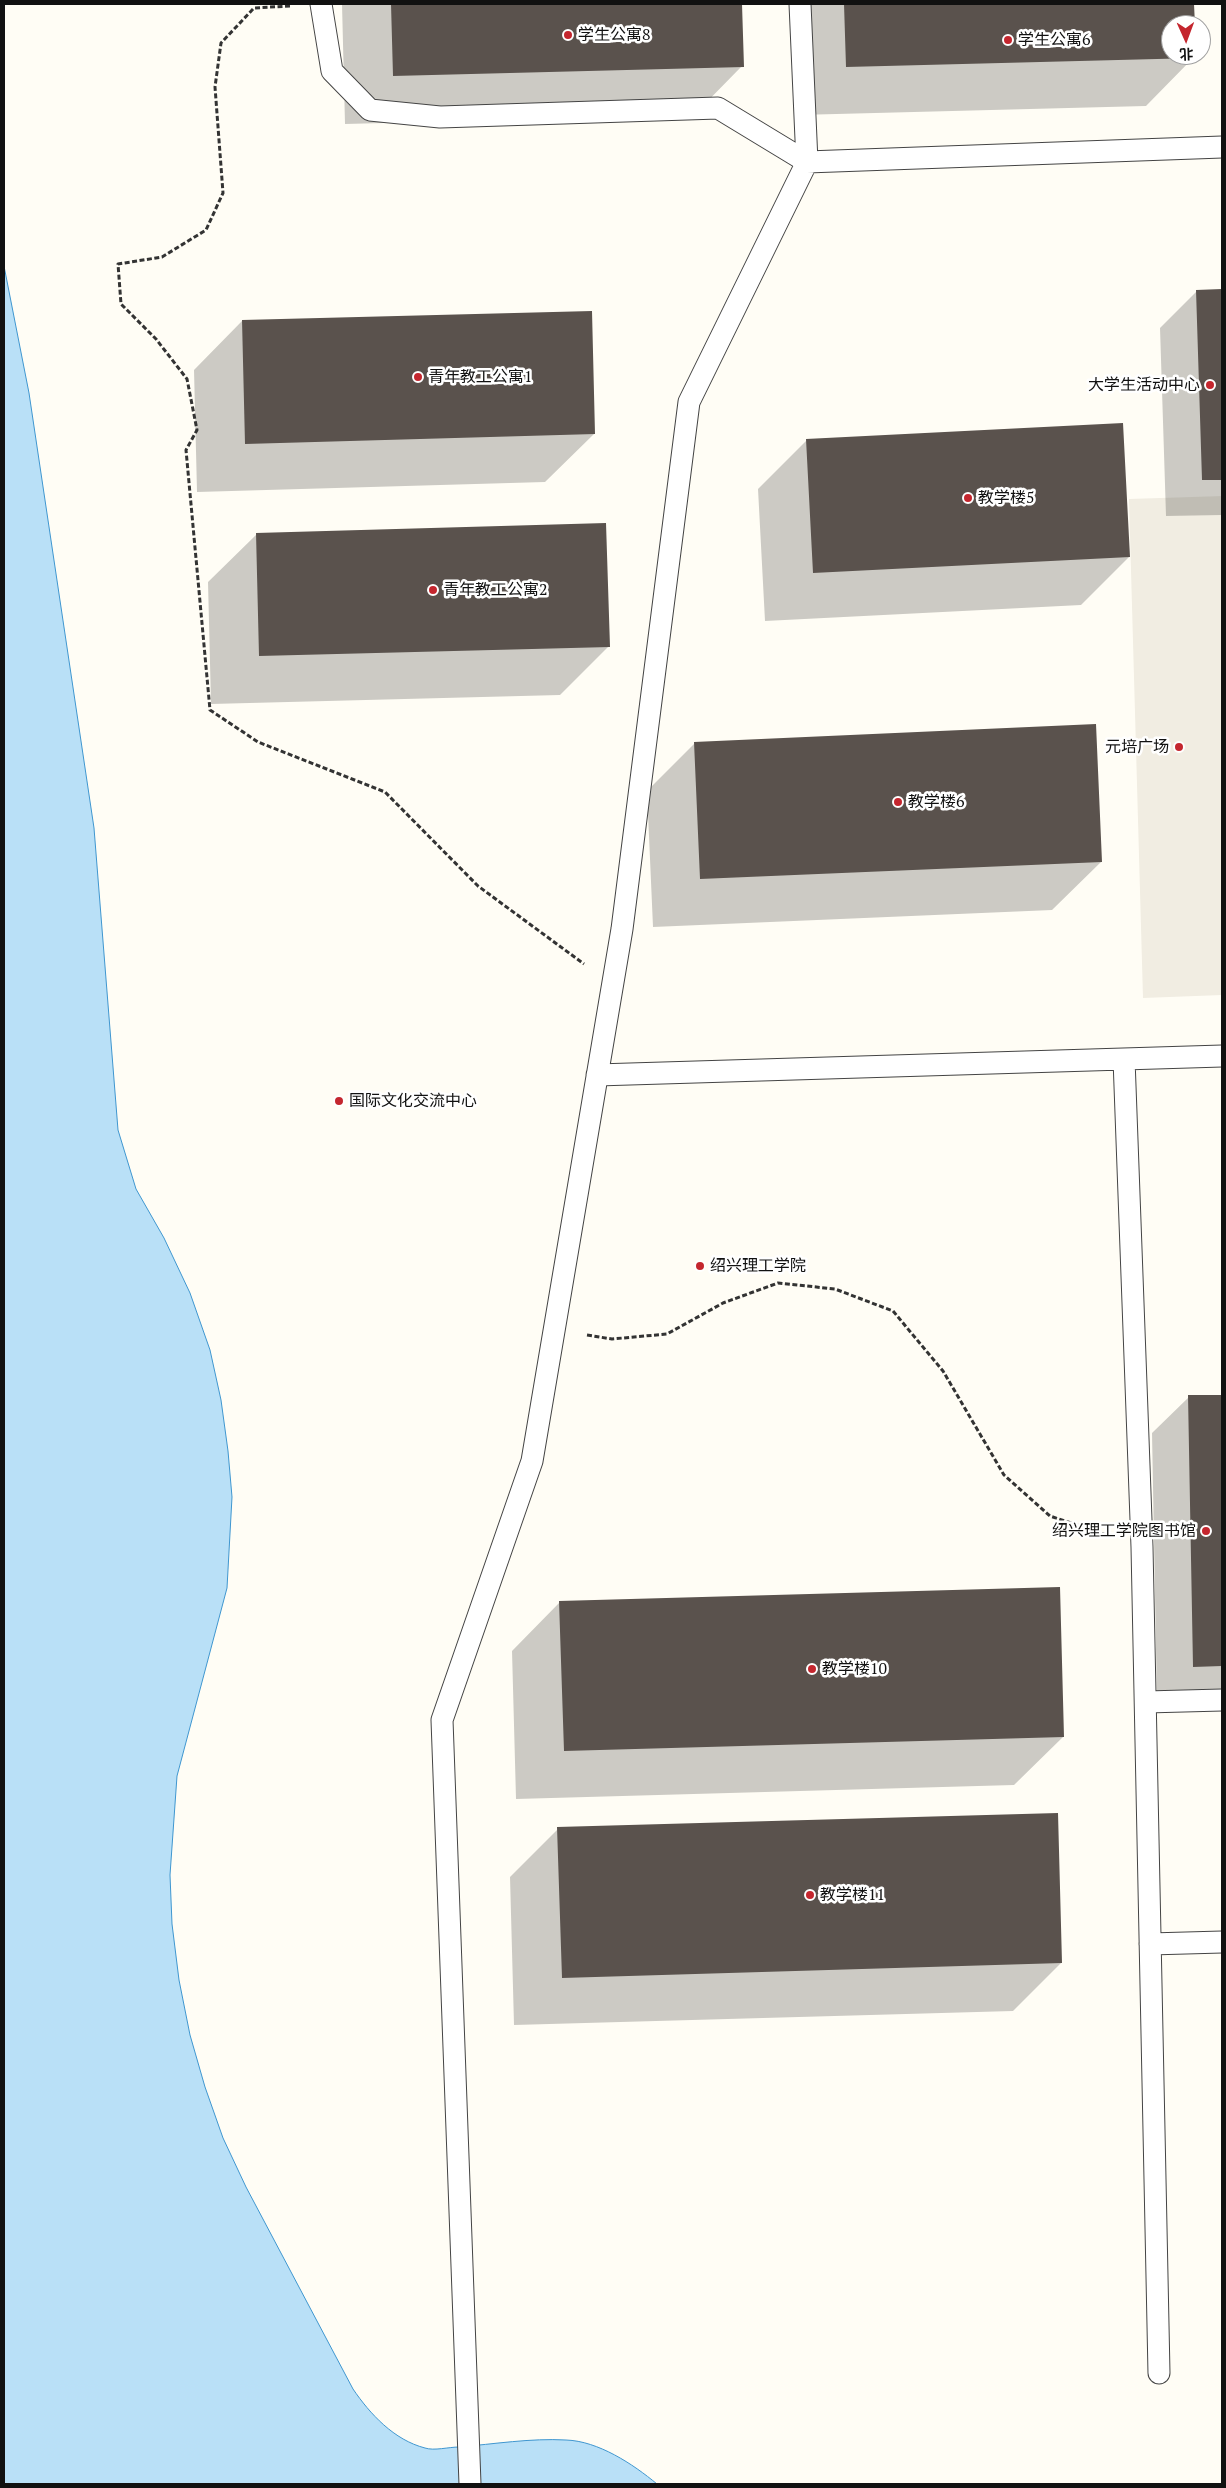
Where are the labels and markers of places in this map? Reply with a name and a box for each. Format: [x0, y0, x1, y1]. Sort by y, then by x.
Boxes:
place label: 学生公寓8 [578, 25, 651, 45]
marker: 学生公寓8 [562, 29, 574, 41]
place label: 学生公寓6 [1018, 30, 1091, 50]
marker: 学生公寓6 [1002, 34, 1014, 46]
place label: 青年教工公寓1 [428, 367, 533, 387]
marker: 青年教工公寓1 [412, 371, 424, 383]
place label: 大学生活动中心 [1088, 375, 1200, 395]
marker: 大学生活动中心 [1204, 379, 1216, 391]
place label: 教学楼5 [978, 488, 1035, 508]
marker: 教学楼5 [962, 492, 974, 504]
place label: 青年教工公寓2 [443, 580, 548, 600]
marker: 青年教工公寓2 [427, 584, 439, 596]
place label: 元培广场 [1105, 737, 1169, 757]
marker: 元培广场 [1173, 741, 1185, 753]
place label: 教学楼6 [908, 792, 965, 812]
marker: 教学楼6 [892, 796, 904, 808]
place label: 国际文化交流中心 [349, 1091, 477, 1111]
marker: 国际文化交流中心 [333, 1095, 345, 1107]
place label: 绍兴理工学院 [710, 1256, 806, 1276]
marker: 绍兴理工学院 [694, 1260, 706, 1272]
place label: 绍兴理工学院图书馆 [1052, 1521, 1196, 1541]
marker: 绍兴理工学院图书馆 [1200, 1525, 1212, 1537]
place label: 教学楼10 [822, 1659, 887, 1679]
marker: 教学楼10 [806, 1663, 818, 1675]
place label: 教学楼11 [820, 1885, 885, 1905]
marker: 教学楼11 [804, 1889, 816, 1901]

